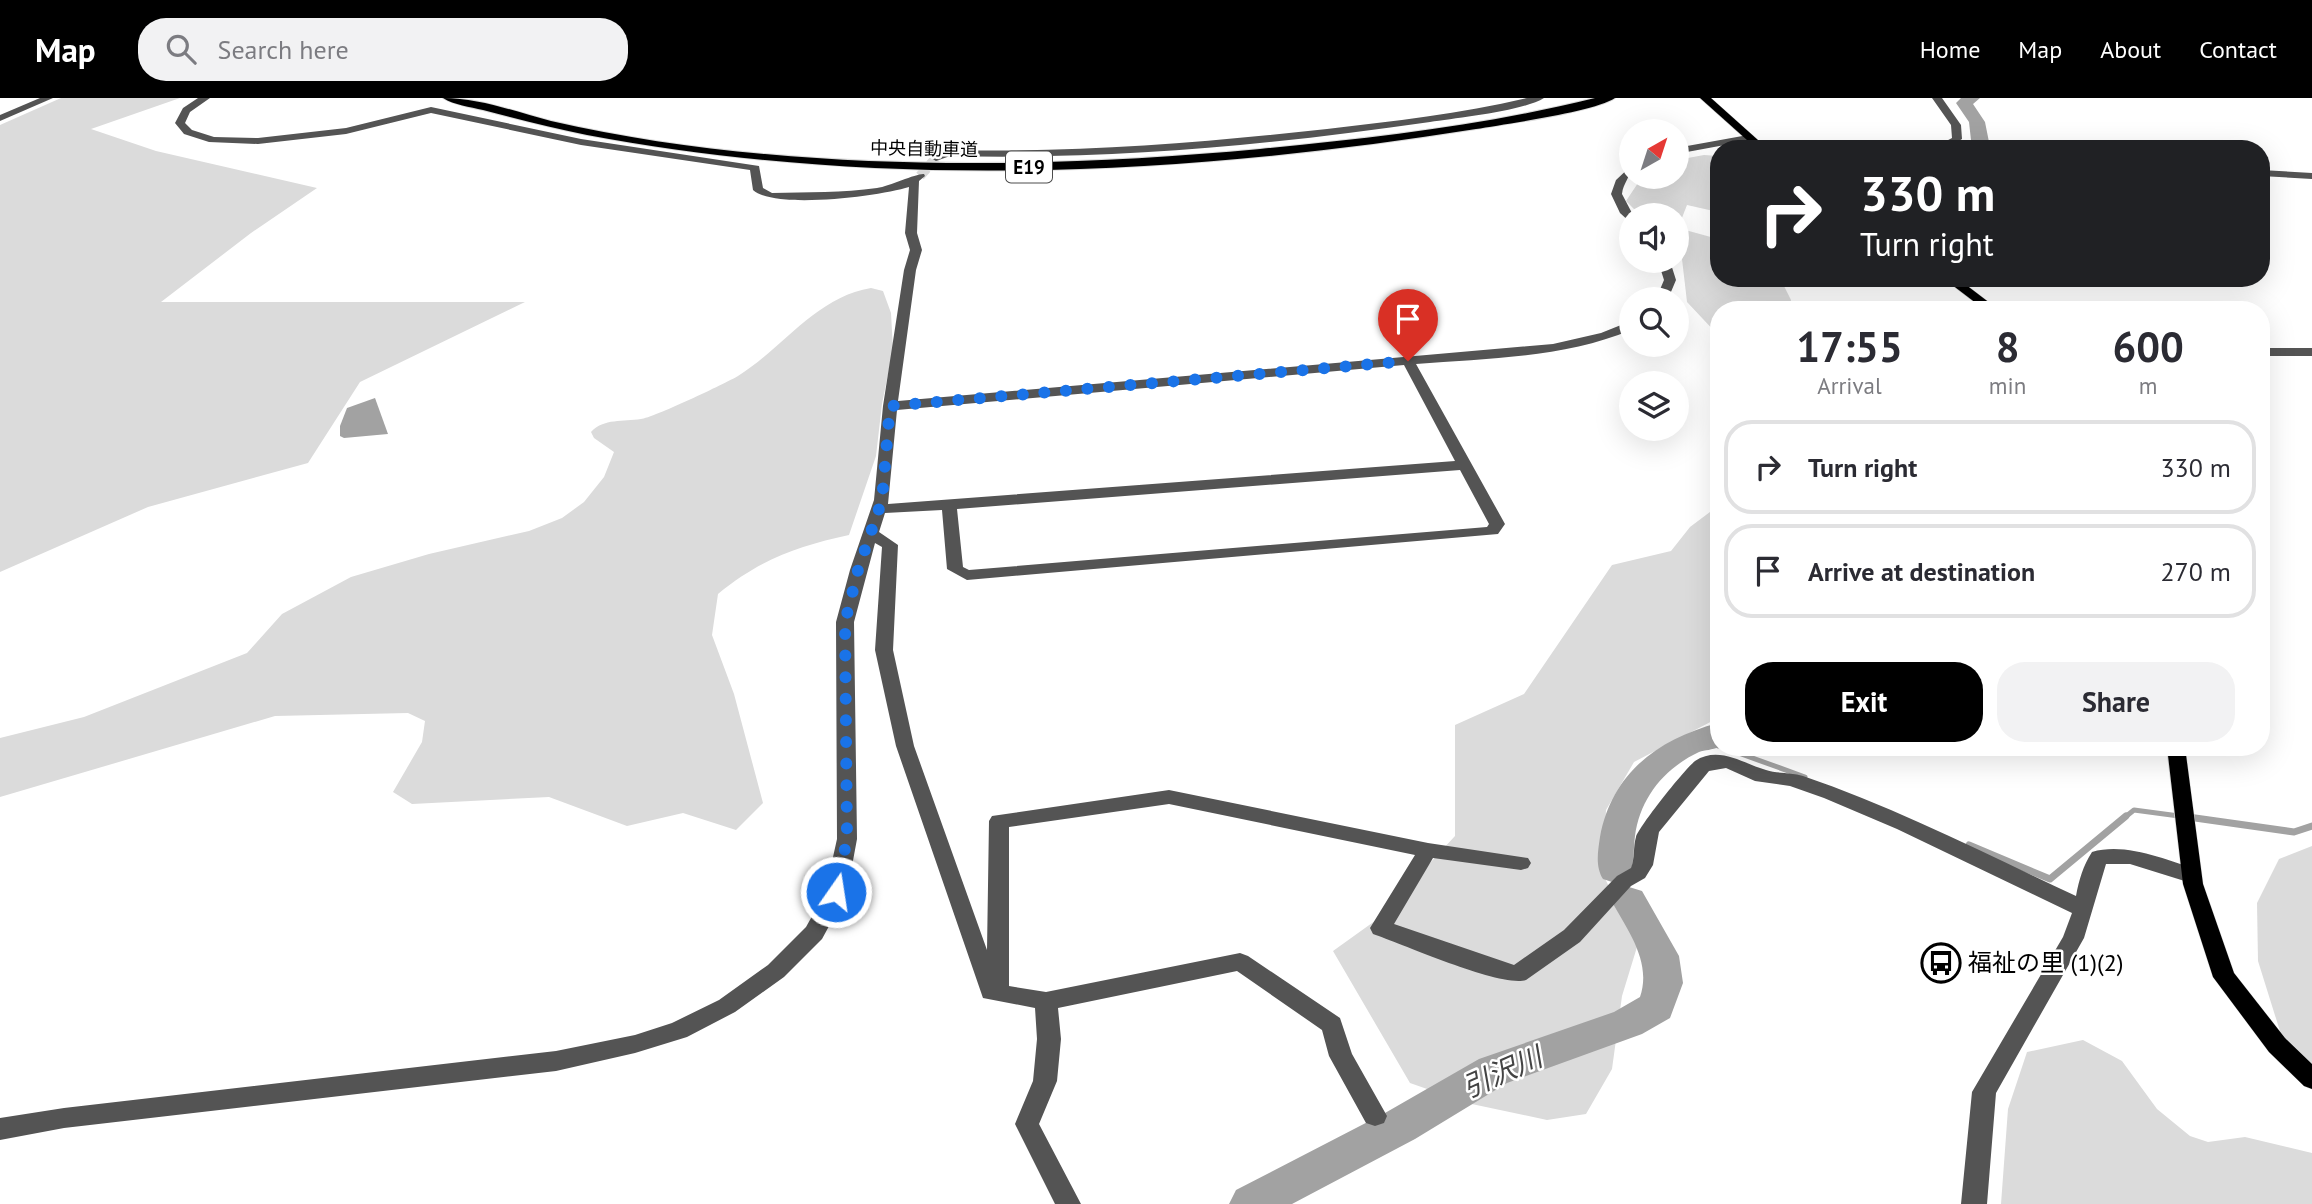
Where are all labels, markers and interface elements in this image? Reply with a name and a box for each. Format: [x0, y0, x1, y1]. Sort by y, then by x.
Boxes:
search box [138, 18, 628, 81]
text: Map [35, 28, 96, 71]
icon: search [162, 30, 200, 68]
text: Search here [218, 33, 349, 66]
text: Home [1920, 34, 1980, 65]
text: Map [2018, 34, 2062, 65]
text: About [2100, 34, 2161, 65]
text: Contact [2199, 34, 2277, 65]
north arrow [1619, 119, 1689, 189]
map controls [1619, 119, 1689, 441]
street label: 中央自動車道 [870, 136, 978, 161]
road number: E19 [1006, 152, 1052, 183]
text: 330 m [1860, 161, 1995, 225]
icon: right [1745, 168, 1836, 259]
button: sound [1619, 203, 1689, 273]
text: Turn right [1860, 223, 1994, 265]
button: search [1619, 287, 1689, 357]
pin [1378, 289, 1438, 361]
icon: arrive [1389, 300, 1427, 338]
text: 17:55 [1796, 319, 1903, 374]
text: 8 [1996, 319, 2019, 374]
text: 600 [2112, 319, 2184, 374]
button: layers [1619, 371, 1689, 441]
text: Arrival [1817, 371, 1882, 400]
text: min [1989, 371, 2026, 400]
text: m [2139, 371, 2157, 400]
icon: right [1749, 448, 1787, 486]
text: Turn right [1808, 451, 1917, 484]
text: 330 m [2160, 451, 2231, 484]
icon: arrive [1749, 552, 1787, 590]
text: Arrive at destination [1808, 555, 2035, 588]
text: 270 m [2160, 555, 2231, 588]
button: Exit [1745, 662, 1983, 742]
button: Share [1997, 662, 2235, 742]
position arrow [799, 855, 873, 929]
bus stop icon: 福祉の里 (1)(2) [1920, 942, 1962, 984]
place label: 福祉の里 (1)(2) [1968, 947, 2123, 978]
water label: 引沢川 [1456, 1036, 1550, 1106]

